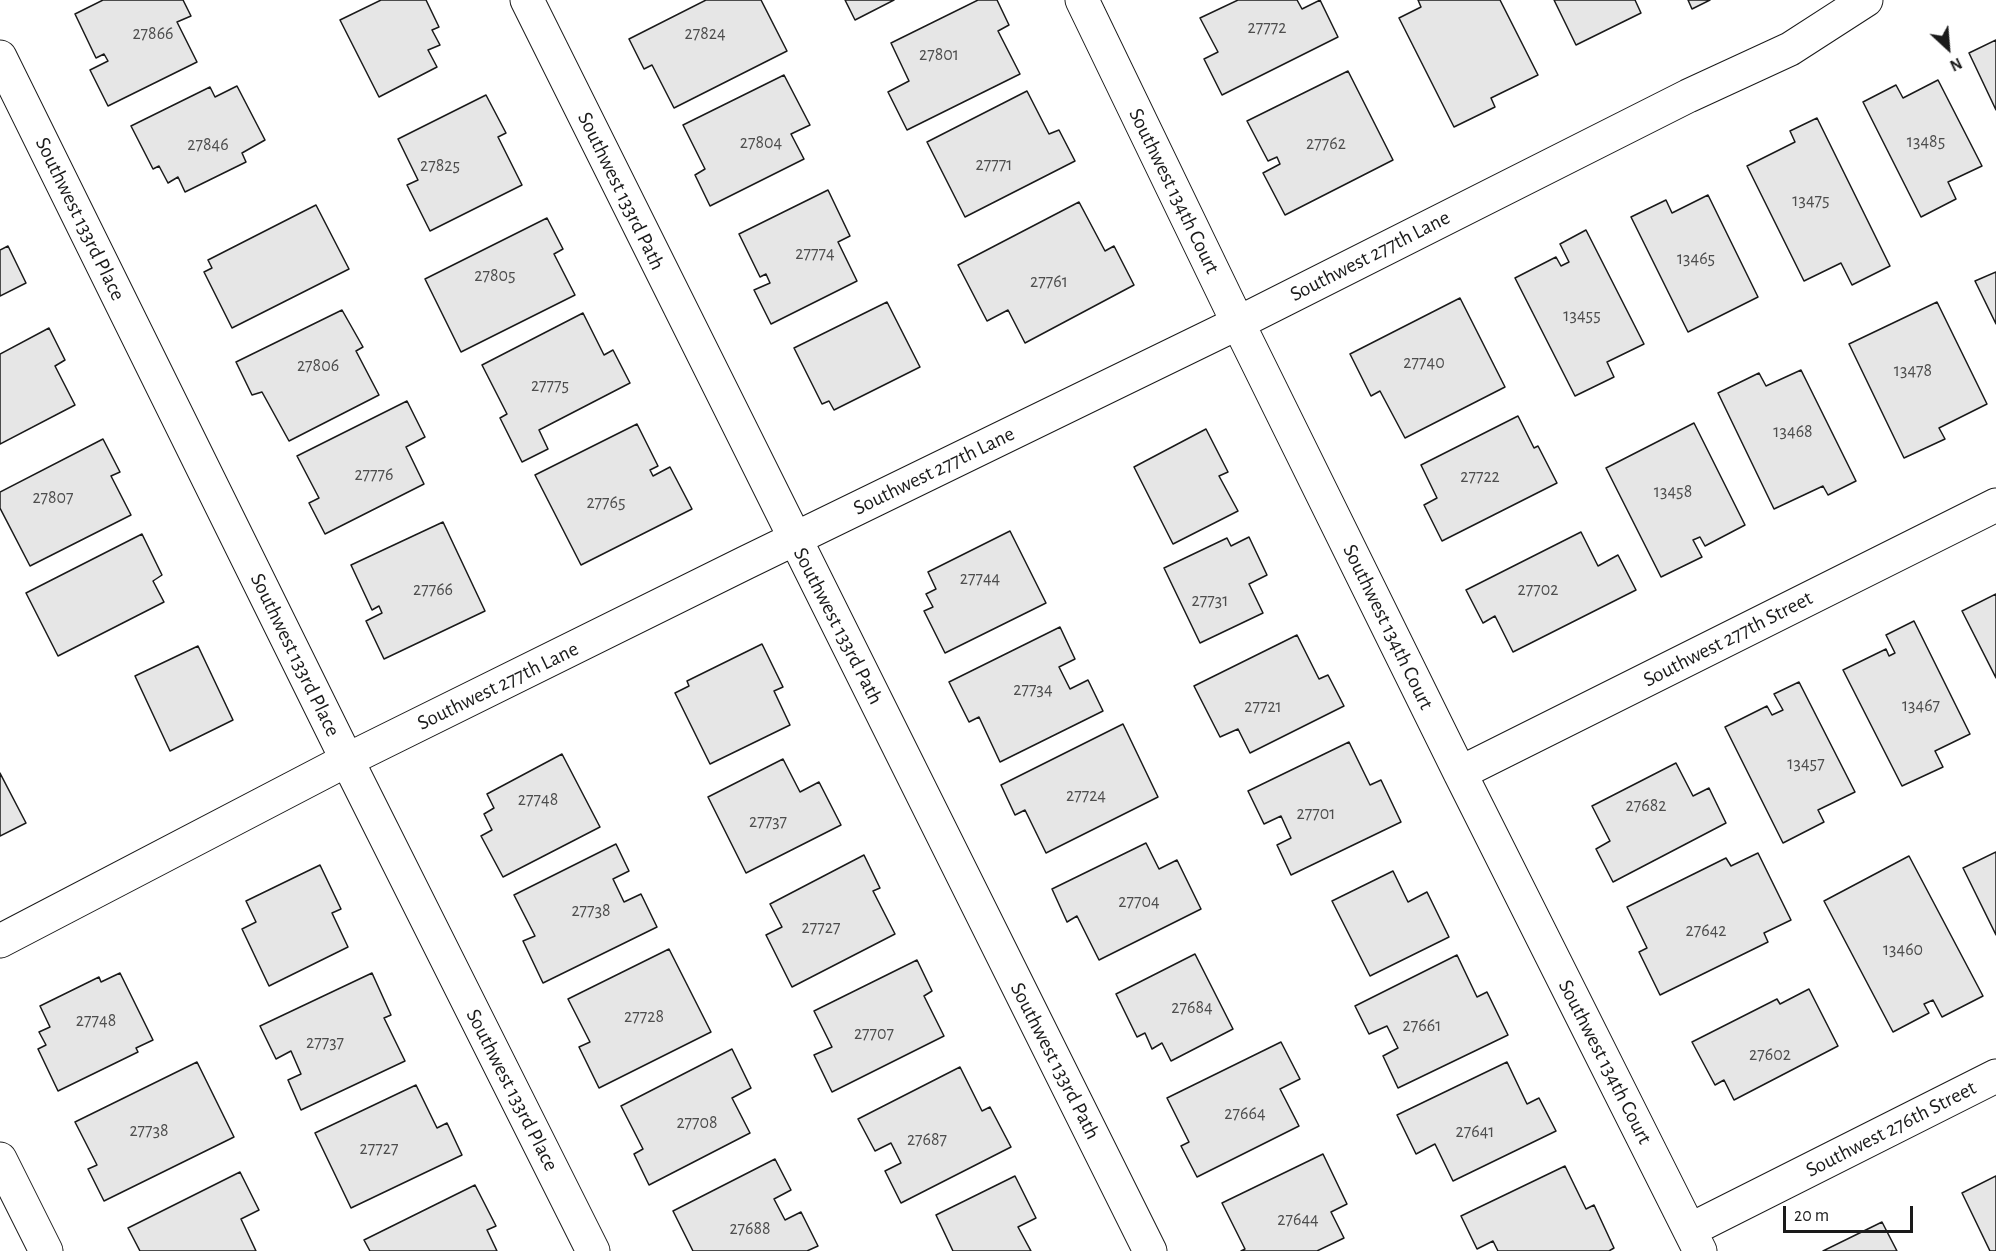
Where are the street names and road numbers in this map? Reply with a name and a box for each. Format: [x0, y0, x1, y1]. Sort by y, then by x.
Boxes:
street label: Southwest 134th Court [1123, 104, 1225, 278]
street label: Southwest 133rd Path [572, 108, 670, 274]
street label: Southwest 133rd Place [30, 133, 130, 305]
street label: Southwest 277th Lane [1286, 205, 1454, 307]
street label: Southwest 277th Lane [849, 421, 1019, 521]
street label: Southwest 134th Court [1337, 540, 1439, 714]
street label: Southwest 133rd Path [788, 543, 888, 709]
street label: Southwest 133rd Place [245, 569, 345, 741]
street label: Southwest 277th Street [1639, 585, 1817, 693]
street label: Southwest 277th Lane [413, 636, 583, 736]
street label: Southwest 134th Court [1553, 976, 1657, 1148]
street label: Southwest 133rd Path [1005, 978, 1105, 1144]
street label: Southwest 133rd Place [460, 1005, 564, 1175]
street label: Southwest 276th Street [1802, 1075, 1980, 1183]

